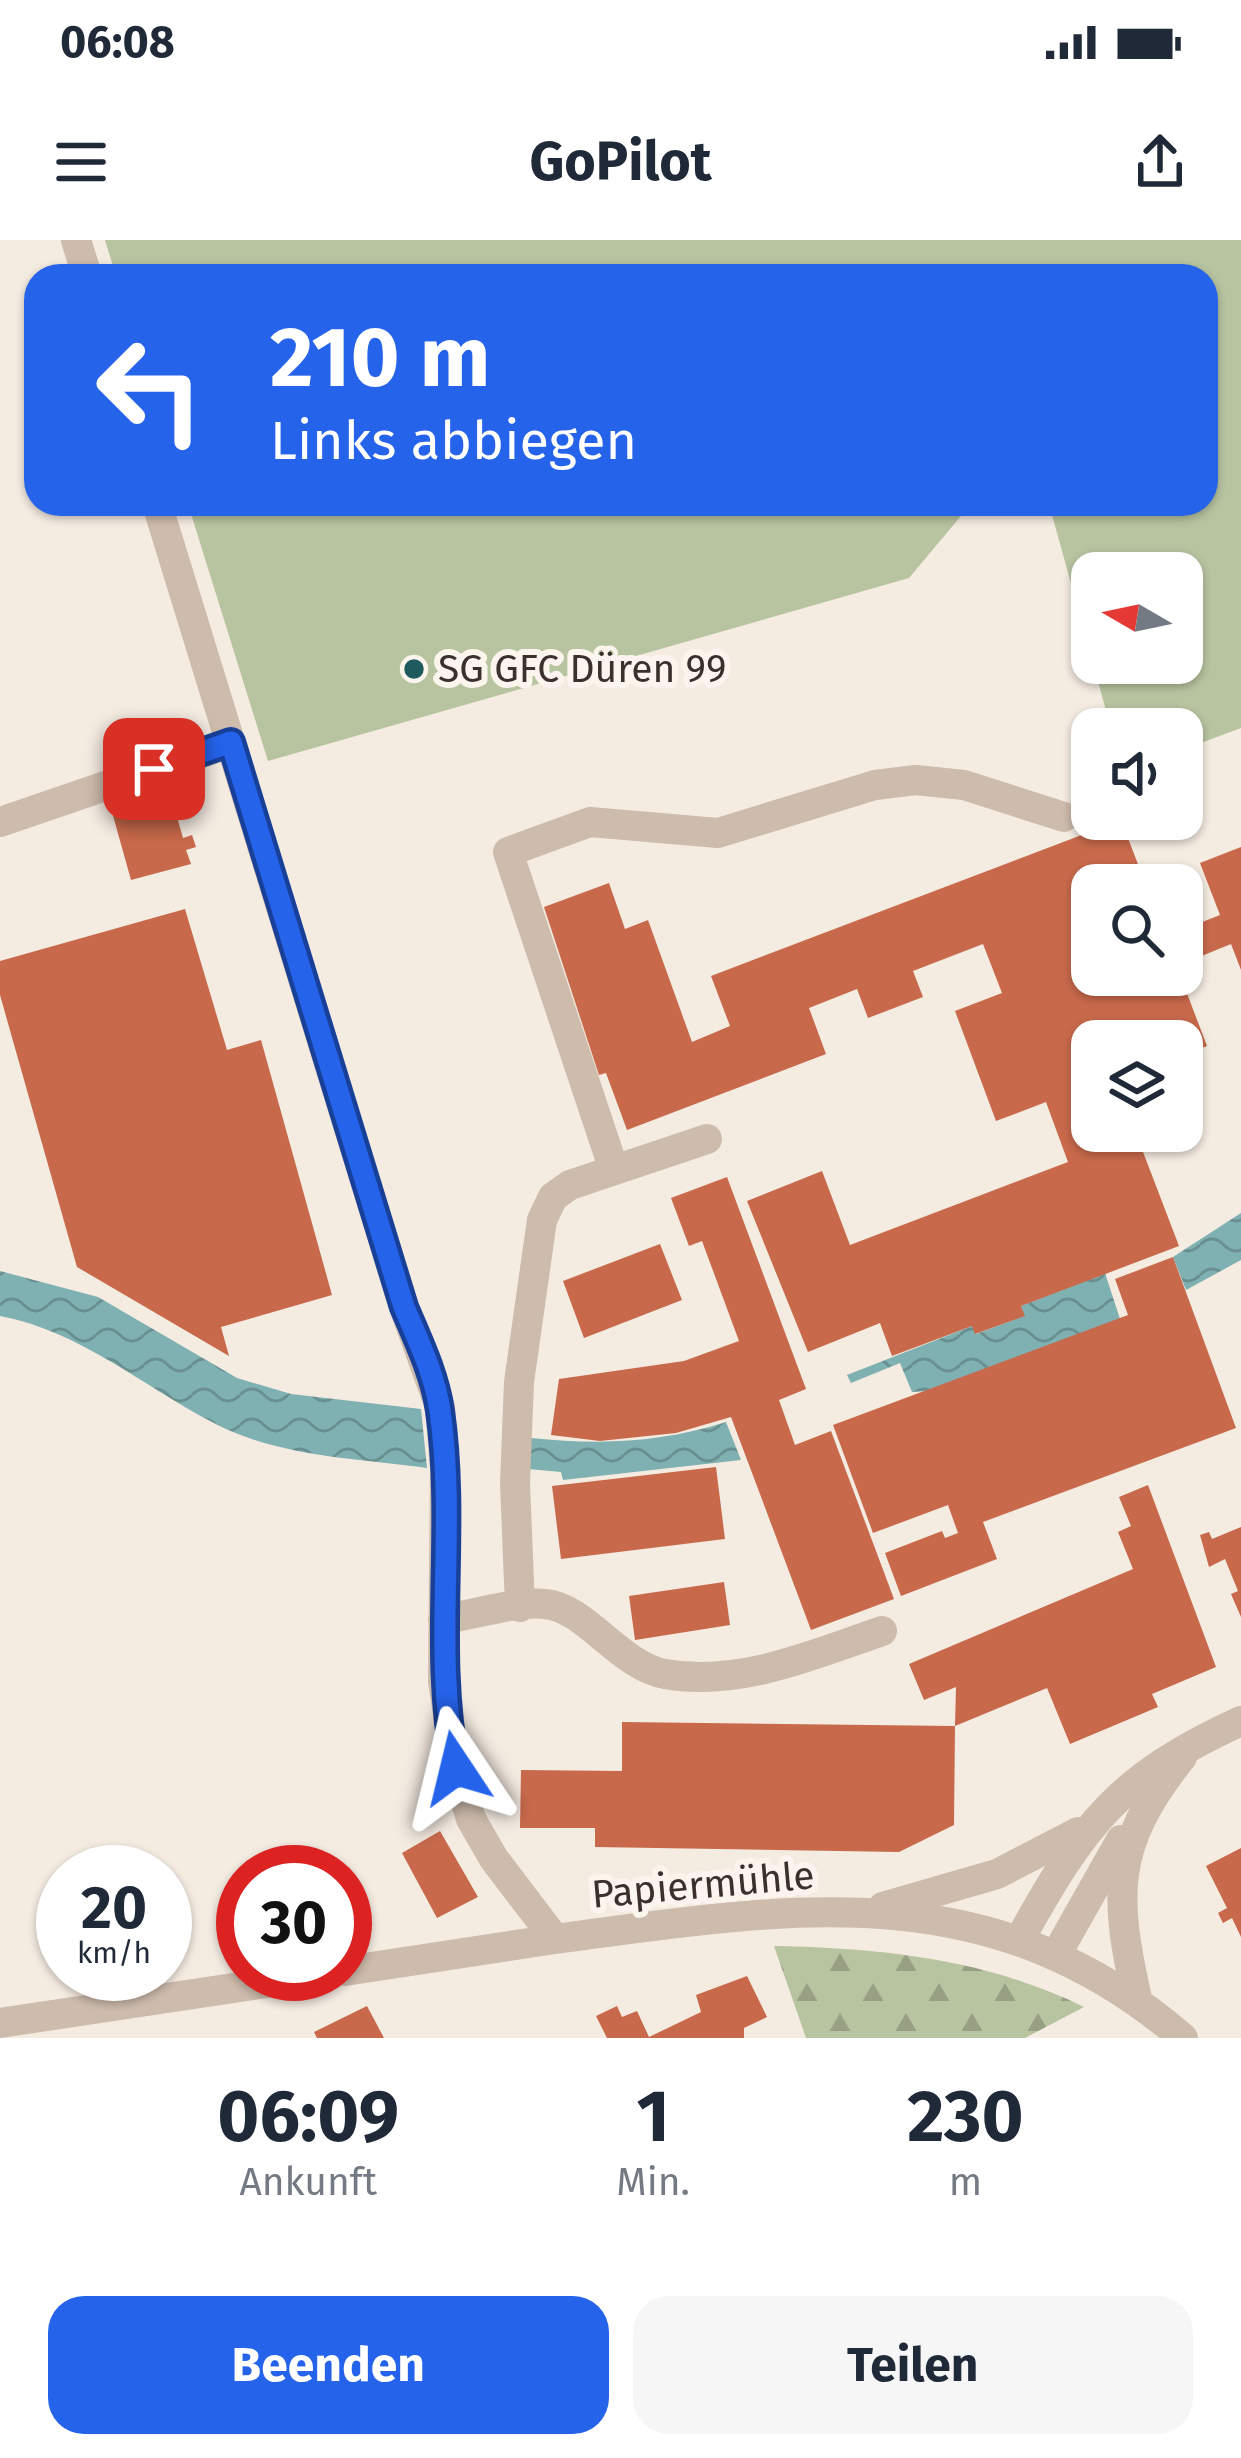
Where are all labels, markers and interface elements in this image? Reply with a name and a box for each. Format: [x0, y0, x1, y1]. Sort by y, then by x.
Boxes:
text: 06:08 [60, 15, 175, 69]
icon: menu [48, 129, 114, 195]
icon: share [1127, 129, 1193, 195]
text: GoPilot [529, 130, 712, 194]
text: 210 m [270, 307, 491, 408]
icon: left [72, 312, 228, 468]
text: Links abbiegen [270, 409, 637, 473]
north arrow [1071, 552, 1203, 684]
map controls [1071, 552, 1203, 1152]
place label: SG GFC Düren 99 [438, 646, 727, 692]
marker: SG GFC Düren 99 [401, 656, 427, 682]
button: sound [1071, 708, 1203, 840]
pin [103, 718, 205, 820]
icon: arrive [121, 736, 187, 802]
button: search [1071, 864, 1203, 996]
button: layers [1071, 1020, 1203, 1152]
position arrow [393, 1705, 519, 1831]
speed limit sign: 30 [216, 1845, 372, 2001]
street label: Papiermühle [590, 1852, 816, 1918]
text: 20 [81, 1872, 147, 1944]
text: km/h [77, 1935, 151, 1971]
text: 06:09 [217, 2074, 399, 2160]
text: 1 [636, 2074, 670, 2160]
text: 230 [907, 2074, 1024, 2160]
text: Ankunft [239, 2159, 377, 2205]
text: Min. [616, 2159, 690, 2205]
text: m [949, 2159, 982, 2205]
button: Beenden [48, 2296, 609, 2434]
button: Teilen [633, 2296, 1193, 2434]

